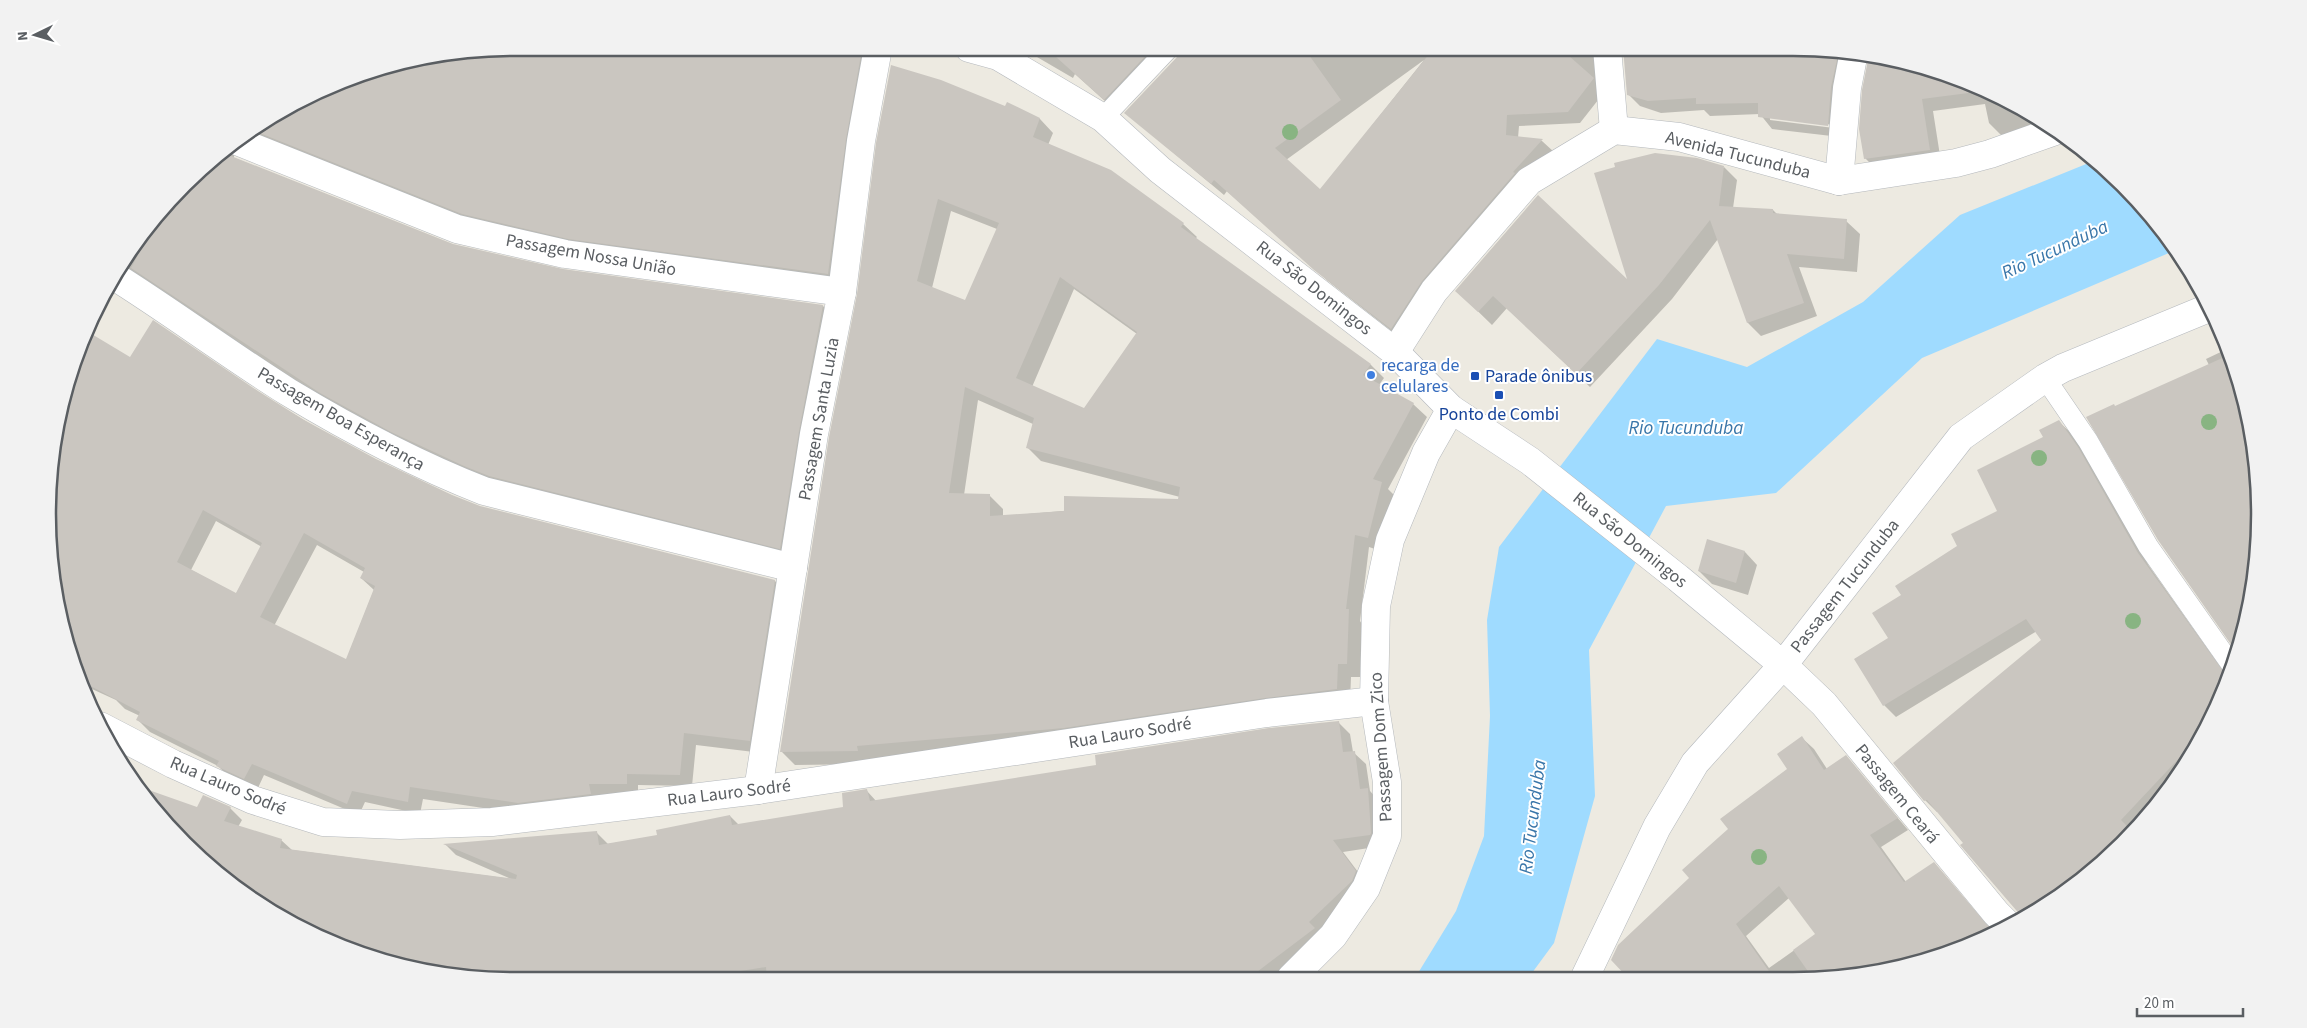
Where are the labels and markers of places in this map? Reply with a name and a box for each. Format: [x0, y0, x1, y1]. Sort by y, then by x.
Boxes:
place label: recarga de celulares [1381, 353, 1460, 399]
place label: Parade ônibus [1485, 364, 1592, 389]
marker: recarga de celulares [1365, 369, 1377, 381]
marker: Parade ônibus [1469, 370, 1481, 382]
marker: Ponto de Combi [1493, 389, 1505, 401]
place label: Ponto de Combi [1439, 402, 1559, 427]

